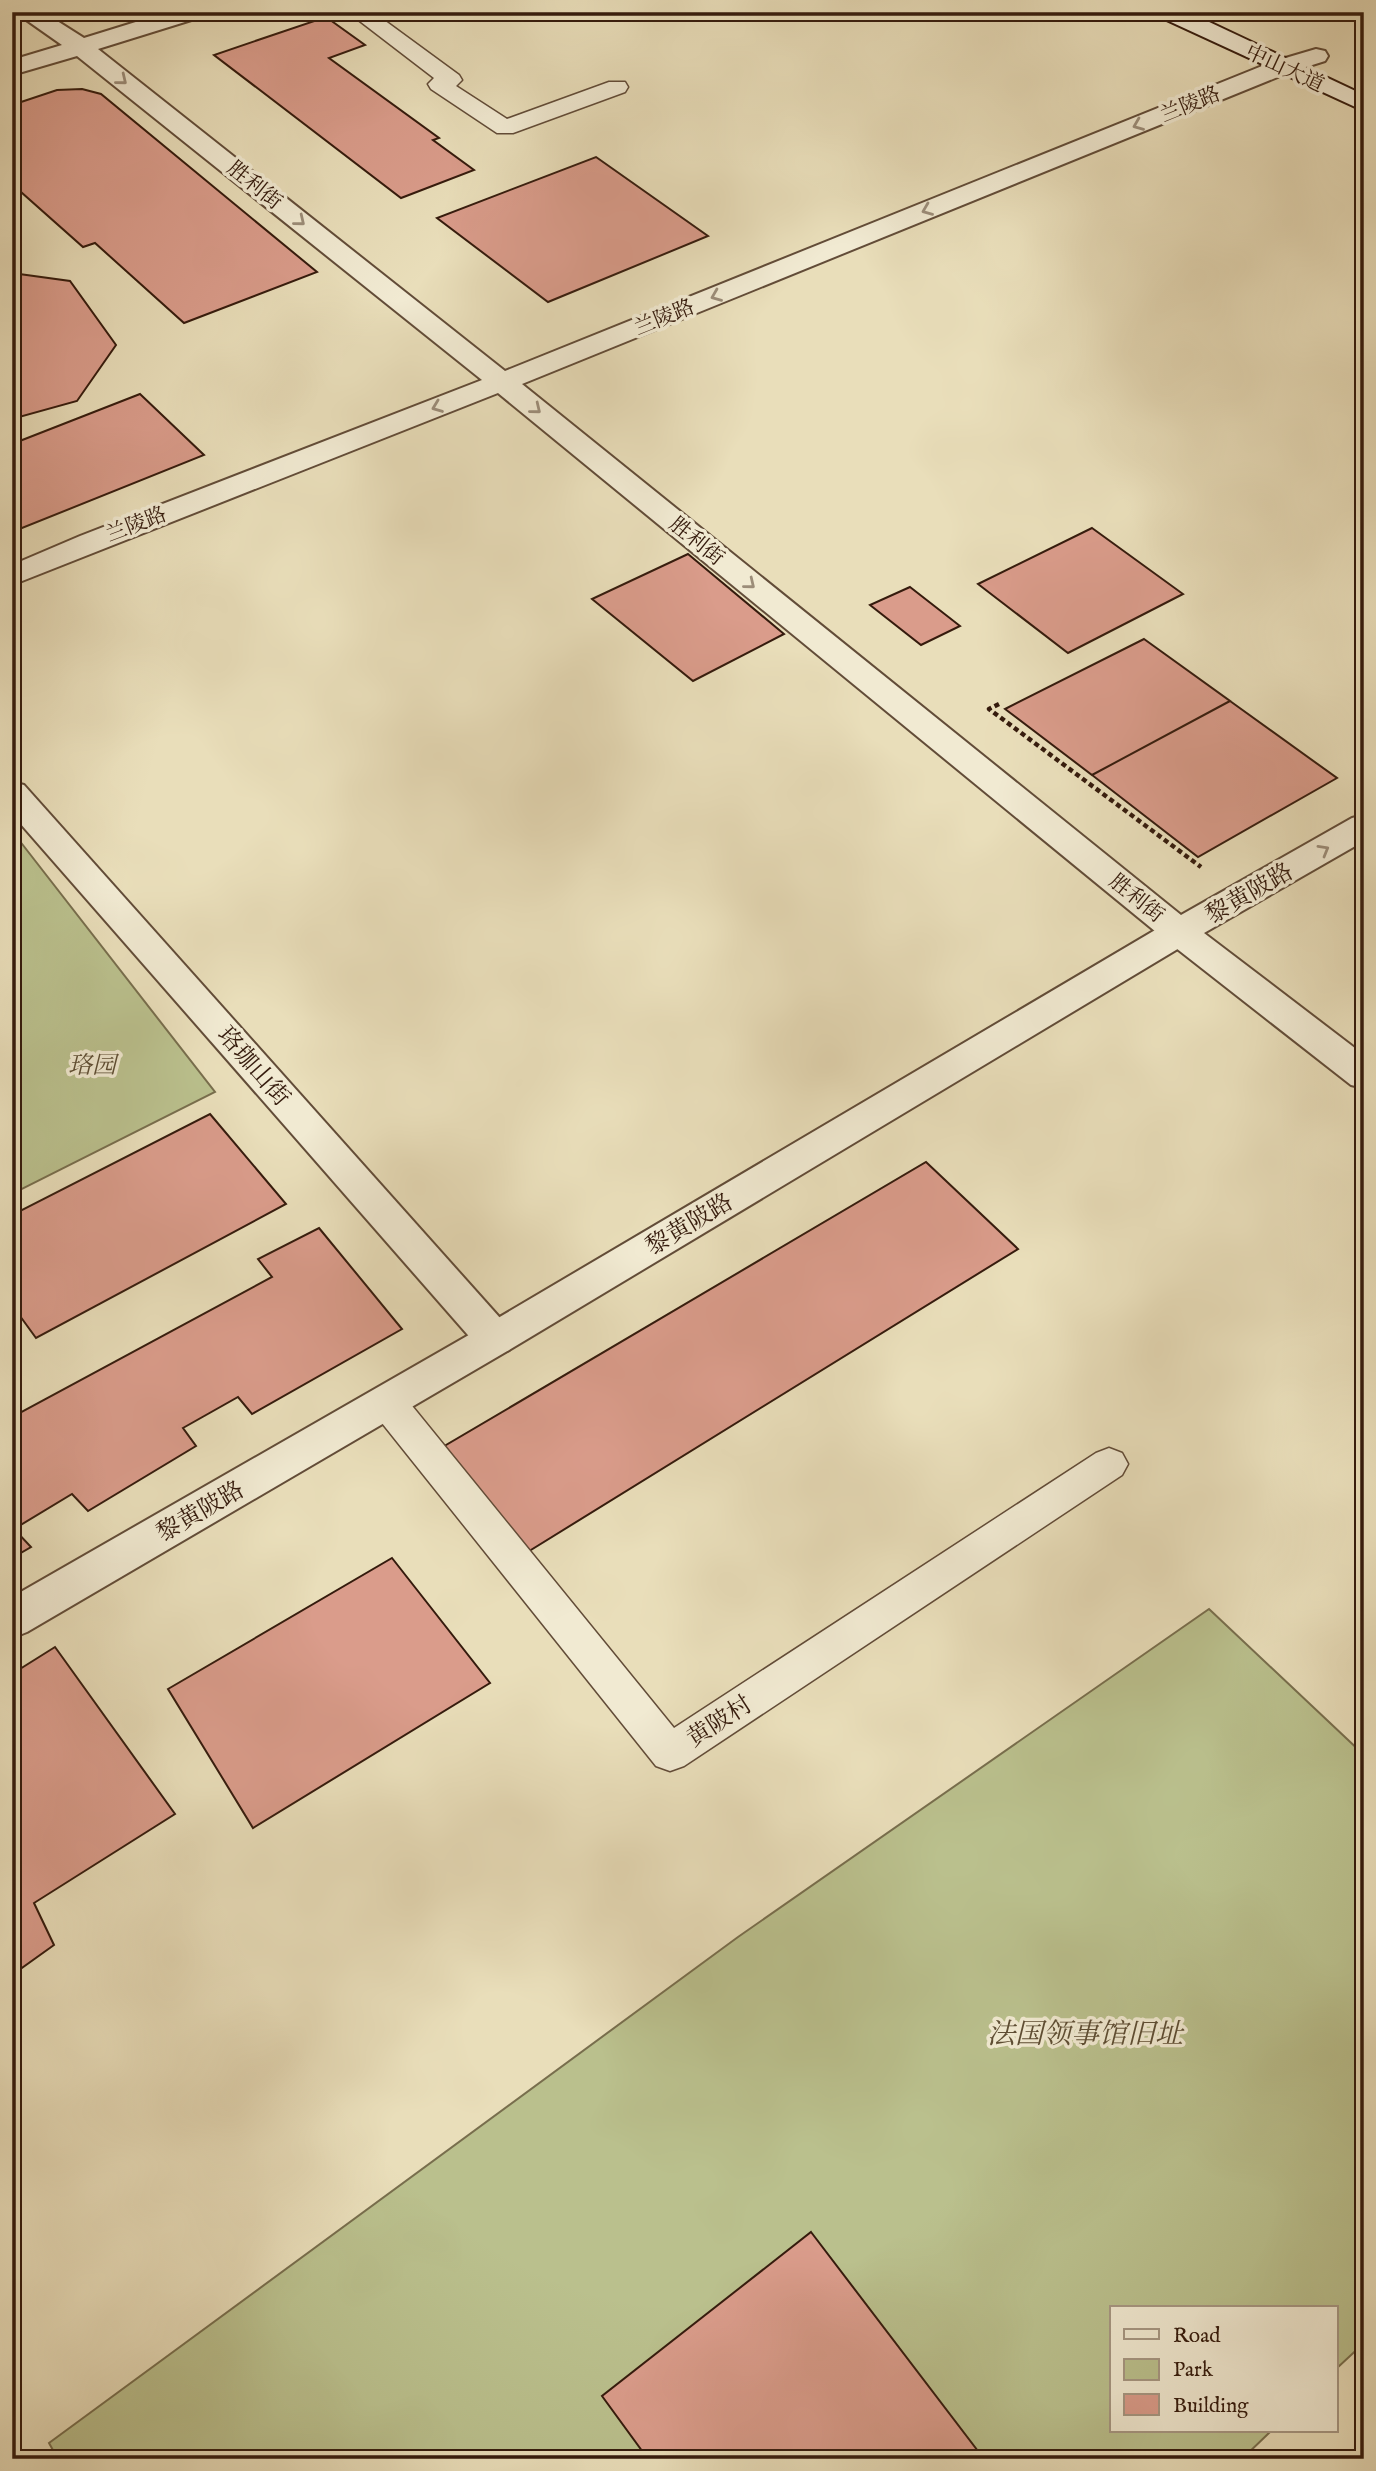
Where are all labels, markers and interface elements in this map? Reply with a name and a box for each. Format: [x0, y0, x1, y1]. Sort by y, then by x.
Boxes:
street label: 中山大道 [1241, 39, 1328, 99]
one-way arrow [115, 71, 127, 84]
street label: 兰陵路 [1156, 81, 1225, 130]
one-way arrow [1133, 117, 1145, 131]
street label: 胜利街 [221, 156, 287, 216]
one-way arrow [922, 202, 934, 216]
one-way arrow [293, 213, 305, 226]
one-way arrow [711, 287, 723, 301]
street label: 兰陵路 [630, 294, 699, 343]
one-way arrow [431, 399, 443, 413]
one-way arrow [527, 401, 540, 413]
street label: 兰陵路 [102, 502, 171, 549]
street label: 胜利街 [663, 512, 729, 572]
one-way arrow [743, 575, 755, 588]
one-way arrow [1316, 845, 1329, 858]
street label: 黎黄陂路 [1200, 857, 1299, 932]
street label: 胜利街 [1103, 869, 1169, 929]
street label: 珞珈山街 [210, 1021, 296, 1113]
park label: 珞园 [68, 1051, 120, 1082]
street label: 黎黄陂路 [641, 1187, 739, 1263]
street label: 黎黄陂路 [151, 1475, 250, 1550]
street label: 黄陂村 [681, 1690, 758, 1755]
park label: 法国领事馆旧址 [987, 2018, 1185, 2053]
legend [1110, 2306, 1338, 2432]
text: Road [1173, 2323, 1221, 2350]
text: Park [1173, 2357, 1214, 2384]
text: Building [1173, 2393, 1249, 2420]

